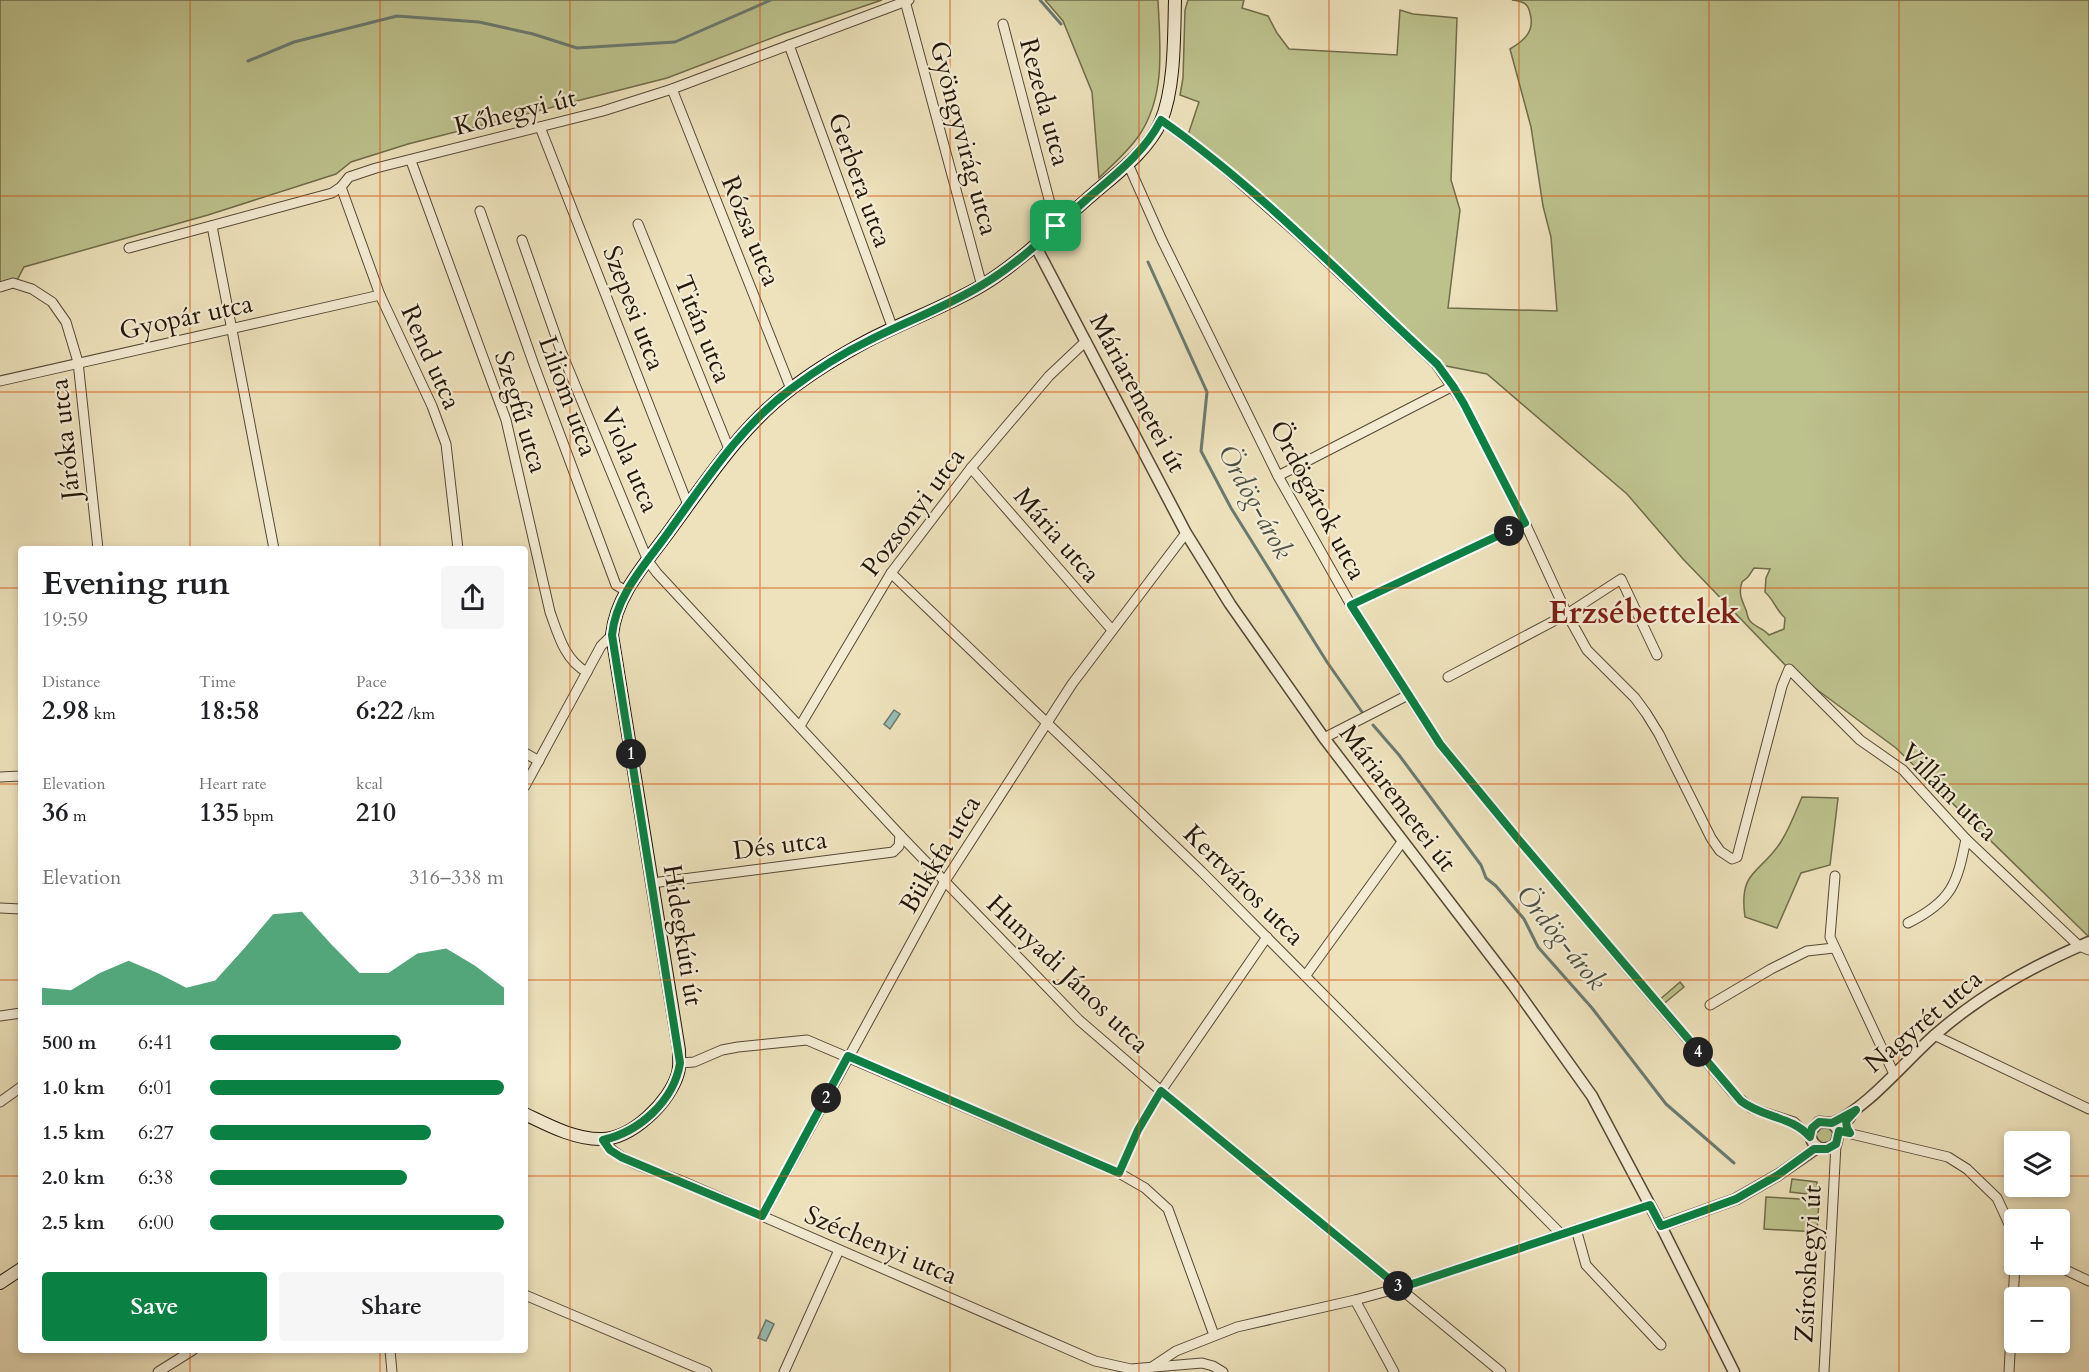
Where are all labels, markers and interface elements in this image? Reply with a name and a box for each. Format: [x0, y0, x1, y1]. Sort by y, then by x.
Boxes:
street label: Rezeda utca [1011, 34, 1079, 170]
street label: Gyöngyvirág utca [921, 37, 1007, 239]
street label: Kőhegyi út [450, 80, 580, 144]
street label: Gerbera utca [819, 108, 901, 252]
street label: Rózsa utca [713, 171, 789, 291]
pin [1030, 200, 1081, 251]
icon: arrive [1039, 209, 1072, 242]
street label: Szepesi utca [594, 241, 674, 375]
street label: Titán utca [666, 270, 740, 388]
street label: Gyopár utca [116, 286, 256, 348]
street label: Rend utca [392, 299, 470, 415]
street label: Máriaremetei út [1081, 307, 1195, 479]
street label: Liliom utca [530, 331, 606, 461]
street label: Szegfű utca [486, 347, 556, 477]
street label: Járóka utca [41, 377, 89, 505]
street label: Viola utca [592, 402, 668, 518]
street label: Ördögárok utca [1261, 414, 1375, 586]
water label: Ördög-árok [1208, 438, 1302, 566]
street label: Pozsonyi utca [853, 441, 973, 583]
street label: Mária utca [1006, 480, 1108, 590]
pin: 5 [1494, 516, 1524, 546]
text: 5 [1505, 520, 1513, 542]
text: Evening run [42, 561, 230, 606]
button: share [441, 566, 504, 629]
district label: Erzsébettelek [1548, 591, 1740, 635]
text: 19:59 [42, 606, 88, 633]
text: Distance [42, 671, 100, 693]
text: Time [199, 671, 236, 693]
text: Pace [356, 671, 387, 693]
text: 2.98 [42, 693, 90, 728]
text: 18:58 [199, 693, 260, 728]
text: 6:22 [356, 693, 404, 728]
text: km [90, 703, 116, 725]
text: /km [404, 703, 435, 725]
street label: Máriaremetei út [1331, 717, 1465, 879]
street label: Villám utca [1892, 735, 2006, 849]
pin: 1 [616, 739, 646, 769]
text: 1 [627, 743, 635, 765]
text: Elevation [42, 773, 106, 795]
text: Heart rate [199, 773, 267, 795]
text: kcal [356, 773, 383, 795]
street label: Bükkfa utca [891, 789, 989, 919]
text: 36 [42, 795, 69, 830]
text: 135 [199, 795, 239, 830]
text: 210 [356, 795, 396, 830]
text: m [69, 805, 86, 827]
text: bpm [239, 805, 274, 827]
street label: Kertváros utca [1176, 817, 1312, 953]
street label: Dés utca [731, 822, 829, 868]
street label: Hidegkúti út [655, 862, 711, 1008]
text: Elevation [42, 864, 121, 891]
text: 316–338 m [409, 864, 504, 891]
water label: Ördög-árok [1507, 878, 1615, 999]
street label: Hunyadi János utca [979, 887, 1157, 1061]
street label: Nagyrét utca [1857, 961, 1989, 1081]
text: 500 m [42, 1029, 97, 1056]
text: 6:41 [138, 1029, 174, 1056]
pin: 4 [1683, 1037, 1713, 1067]
text: 4 [1694, 1041, 1702, 1063]
text: 1.0 km [42, 1074, 105, 1101]
text: 6:01 [138, 1074, 174, 1101]
pin: 2 [811, 1083, 841, 1113]
text: 2 [822, 1087, 830, 1109]
text: 1.5 km [42, 1119, 105, 1146]
text: 6:27 [138, 1119, 174, 1146]
map controls [2004, 1131, 2070, 1353]
button: layers [2004, 1131, 2070, 1197]
text: 2.0 km [42, 1164, 105, 1191]
text: 6:38 [138, 1164, 174, 1191]
street label: Zsíroshegyi út [1786, 1184, 1830, 1344]
street label: Széchenyi utca [799, 1197, 963, 1293]
text: 2.5 km [42, 1209, 105, 1236]
text: 6:00 [138, 1209, 174, 1236]
button: + [2004, 1209, 2070, 1275]
pin: 3 [1383, 1271, 1413, 1301]
button: Save [42, 1272, 267, 1341]
button: Share [279, 1272, 504, 1341]
text: 3 [1394, 1275, 1402, 1297]
button: − [2004, 1287, 2070, 1353]

